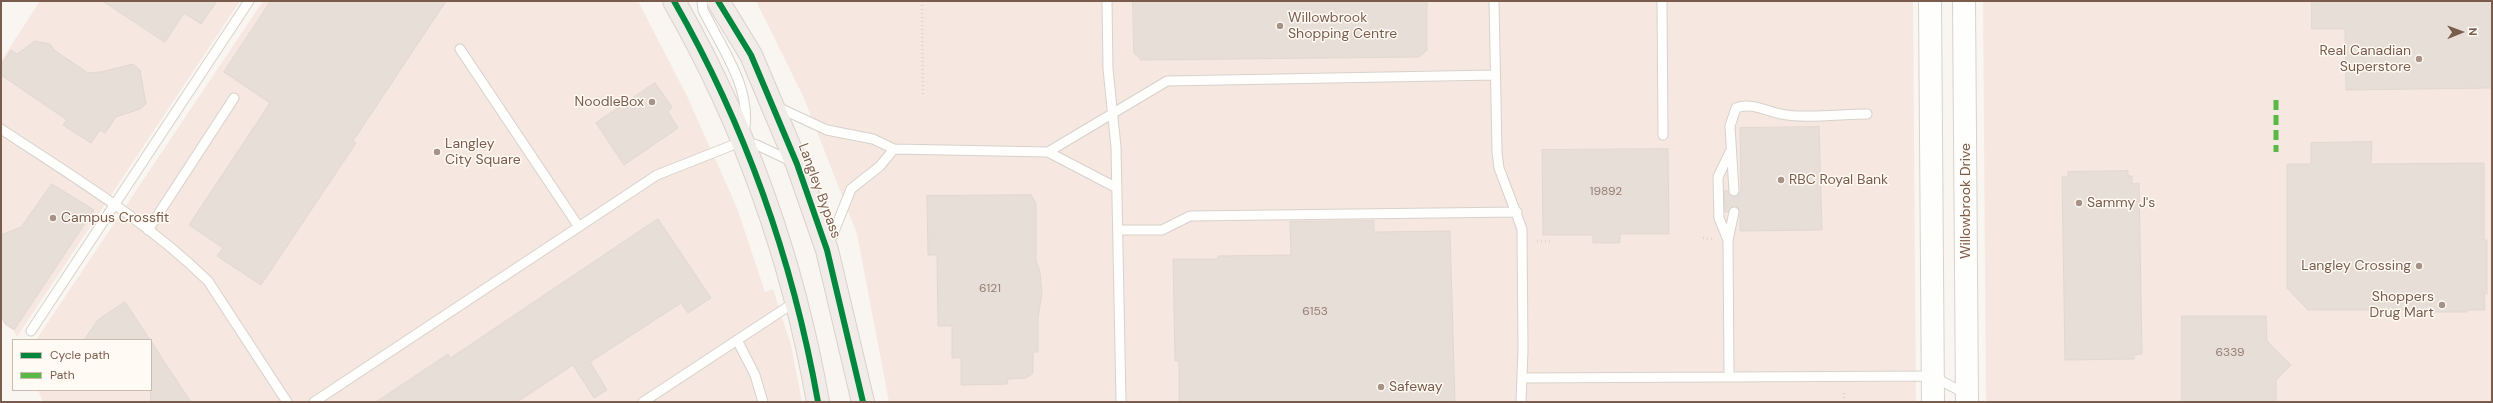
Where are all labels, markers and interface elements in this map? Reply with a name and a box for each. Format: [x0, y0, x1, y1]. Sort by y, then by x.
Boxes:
place label: Willowbrook Shopping Centre [1288, 10, 1397, 42]
north arrow [2441, 12, 2481, 52]
marker: Willowbrook Shopping Centre [1275, 21, 1285, 31]
text: N [2466, 28, 2480, 36]
place label: Real Canadian Superstore [2320, 43, 2411, 76]
marker: Real Canadian Superstore [2414, 54, 2424, 64]
place label: NoodleBox [574, 94, 644, 110]
marker: NoodleBox [647, 97, 657, 107]
place label: Langley City Square [445, 136, 521, 168]
street label: Langley Bypass [794, 141, 844, 241]
street label: Willowbrook Drive [1958, 143, 1974, 259]
marker: Langley City Square [432, 147, 442, 157]
place label: RBC Royal Bank [1789, 172, 1888, 188]
marker: RBC Royal Bank [1776, 175, 1786, 185]
house number: 19892 [1590, 185, 1622, 199]
place label: Sammy J's [2087, 195, 2155, 211]
marker: Sammy J's [2074, 198, 2084, 208]
place label: Campus Crossfit [61, 210, 169, 226]
marker: Campus Crossfit [48, 213, 58, 223]
place label: Langley Crossing [2301, 258, 2411, 274]
marker: Langley Crossing [2414, 261, 2424, 271]
house number: 6121 [979, 282, 1001, 296]
place label: Shoppers Drug Mart [2370, 289, 2434, 322]
marker: Shoppers Drug Mart [2437, 300, 2447, 310]
house number: 6153 [1302, 305, 1328, 319]
legend [12, 339, 152, 391]
house number: 6339 [2216, 346, 2244, 360]
text: Cycle path [50, 347, 110, 363]
text: Path [50, 367, 75, 383]
place label: Safeway [1389, 379, 1443, 395]
marker: Safeway [1376, 382, 1386, 392]

